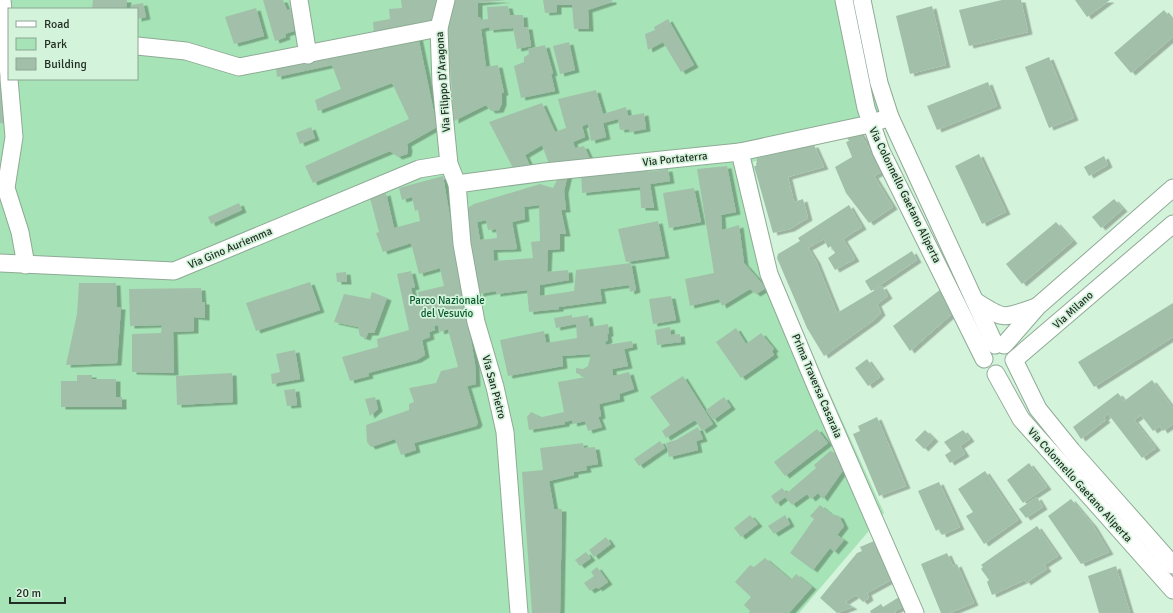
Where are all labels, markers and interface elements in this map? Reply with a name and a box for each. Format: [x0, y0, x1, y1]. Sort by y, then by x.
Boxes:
legend [8, 8, 138, 80]
text: Road [44, 17, 70, 32]
street label: Via Filippo D'Aragona [433, 31, 453, 133]
text: Park [44, 37, 67, 52]
text: Building [44, 57, 87, 72]
street label: Via Colonnello Gaetano Aliperta [866, 125, 944, 266]
street label: Via Portaterra [642, 149, 709, 169]
street label: Via Gino Auriemma [186, 224, 274, 272]
street label: Via Milano [1050, 288, 1096, 331]
park label: Parco Nazionale del Vesuvio [409, 294, 485, 320]
street label: Prima Traversa Casaraia [789, 332, 845, 441]
street label: Via San Pietro [479, 354, 509, 421]
street label: Via Colonnello Gaetano Aliperta [1025, 425, 1135, 545]
scale bar [10, 579, 65, 605]
text: 20 m [16, 586, 41, 601]

